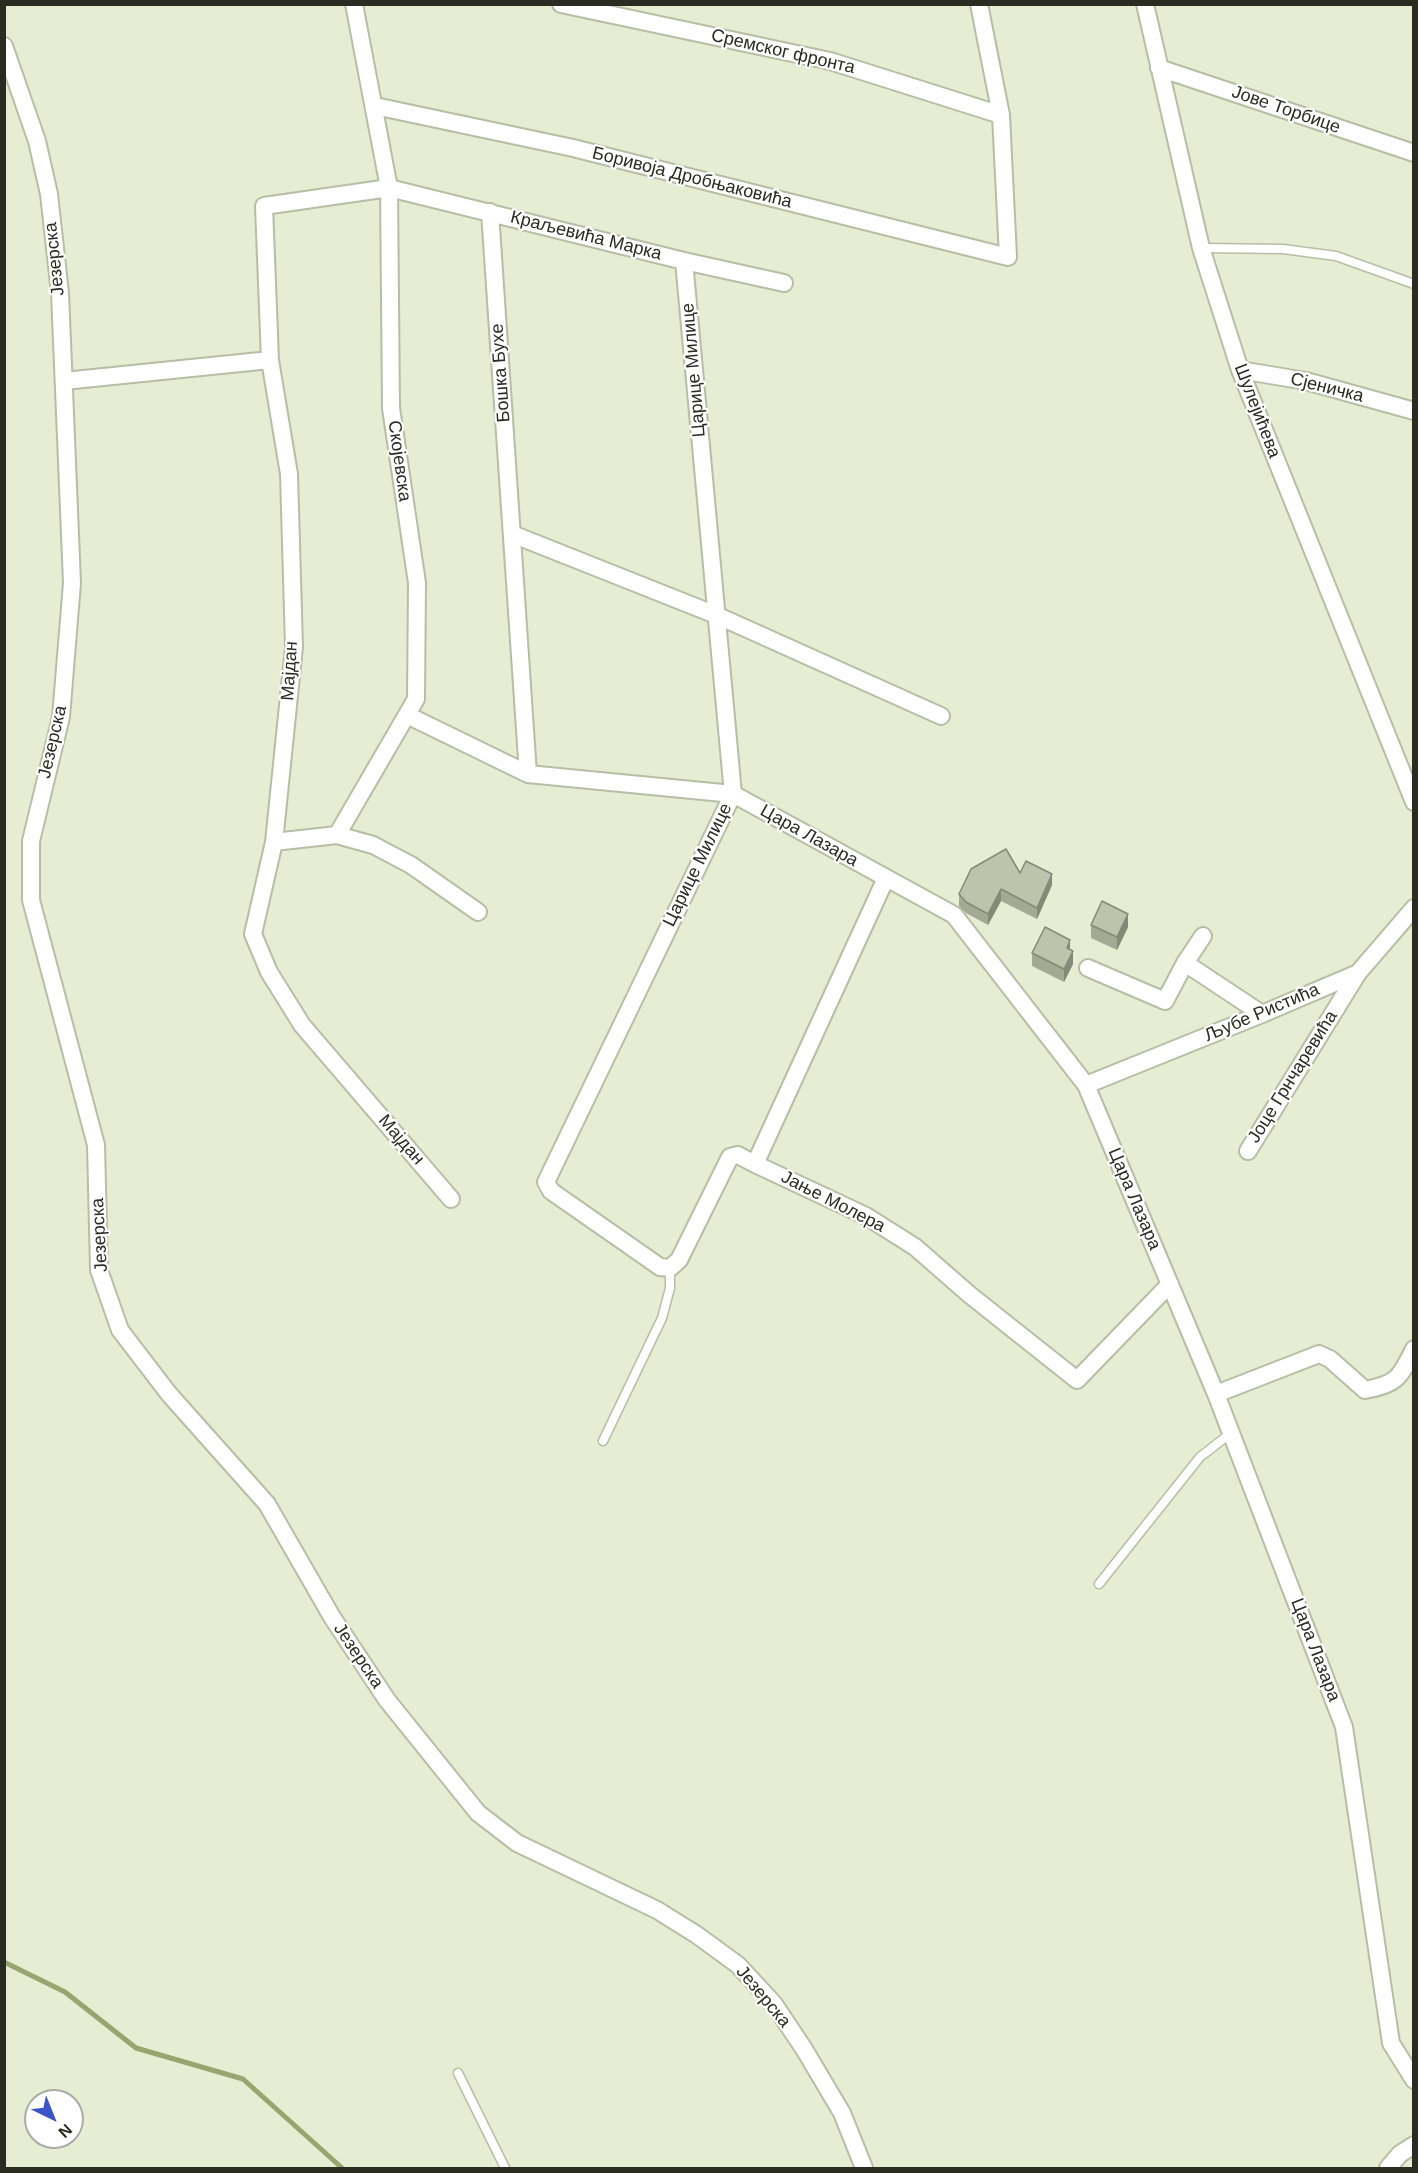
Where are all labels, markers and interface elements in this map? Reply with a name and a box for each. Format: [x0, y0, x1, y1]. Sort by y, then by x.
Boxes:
street label: Сремског фронта [709, 25, 857, 79]
street label: Јове Торбице [1229, 81, 1343, 139]
street label: Боривоја Дробњаковића [590, 143, 794, 213]
street label: Краљевића Марка [508, 207, 664, 265]
street label: Језерска [40, 221, 70, 297]
street label: Царице Милице [677, 302, 711, 438]
street label: Бошка Бухе [487, 323, 515, 423]
street label: Шулејићева [1229, 361, 1285, 461]
street label: Сјеничка [1288, 368, 1366, 408]
street label: Скојевска [383, 419, 415, 503]
street label: Мајдан [277, 640, 303, 702]
street label: Језерска [34, 704, 72, 780]
street label: Царице Милице [659, 800, 737, 930]
street label: Цара Лазара [756, 800, 862, 872]
street label: Љубе Ристића [1201, 979, 1323, 1047]
street label: Јоце Грнчаревића [1244, 1007, 1342, 1147]
street label: Мајдан [373, 1110, 429, 1170]
street label: Цара Лазара [1103, 1145, 1165, 1253]
street label: Јање Молера [777, 1167, 889, 1237]
street label: Језерска [87, 1198, 113, 1272]
street label: Цара Лазара [1285, 1595, 1345, 1705]
street label: Језерска [328, 1619, 388, 1693]
street label: Језерска [731, 1962, 795, 2032]
north arrow [24, 2089, 84, 2149]
text: N [55, 2121, 75, 2141]

